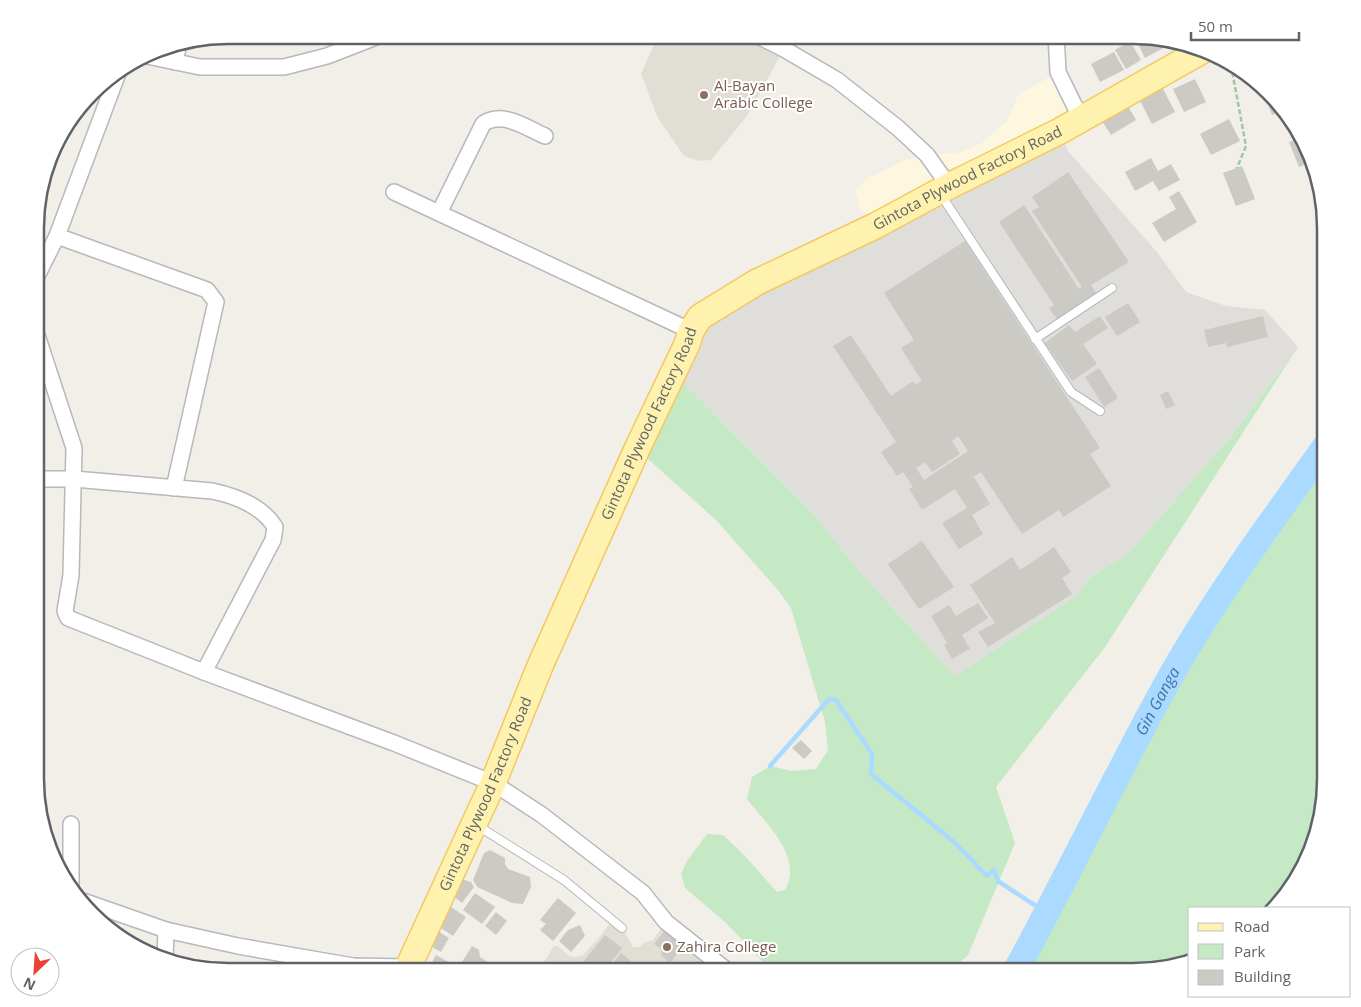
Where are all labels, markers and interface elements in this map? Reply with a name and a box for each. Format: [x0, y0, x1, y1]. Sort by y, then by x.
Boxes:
scale bar [1191, 10, 1298, 42]
text: 50 m [1198, 16, 1233, 36]
place label: Al-Bayan Arabic College [714, 75, 813, 112]
marker: Al-Bayan Arabic College [698, 89, 710, 101]
street label: Gintota Plywood Factory Road [869, 121, 1065, 234]
street label: Gintota Plywood Factory Road [596, 325, 701, 523]
water label: Gin Ganga [1130, 663, 1185, 739]
street label: Gintota Plywood Factory Road [434, 694, 536, 894]
legend [1188, 907, 1351, 997]
text: Road [1234, 916, 1270, 936]
place label: Zahira College [677, 936, 776, 956]
marker: Zahira College [661, 941, 673, 953]
text: Park [1234, 941, 1265, 961]
north arrow [10, 947, 60, 997]
text: Building [1234, 966, 1291, 986]
text: N [20, 973, 38, 995]

